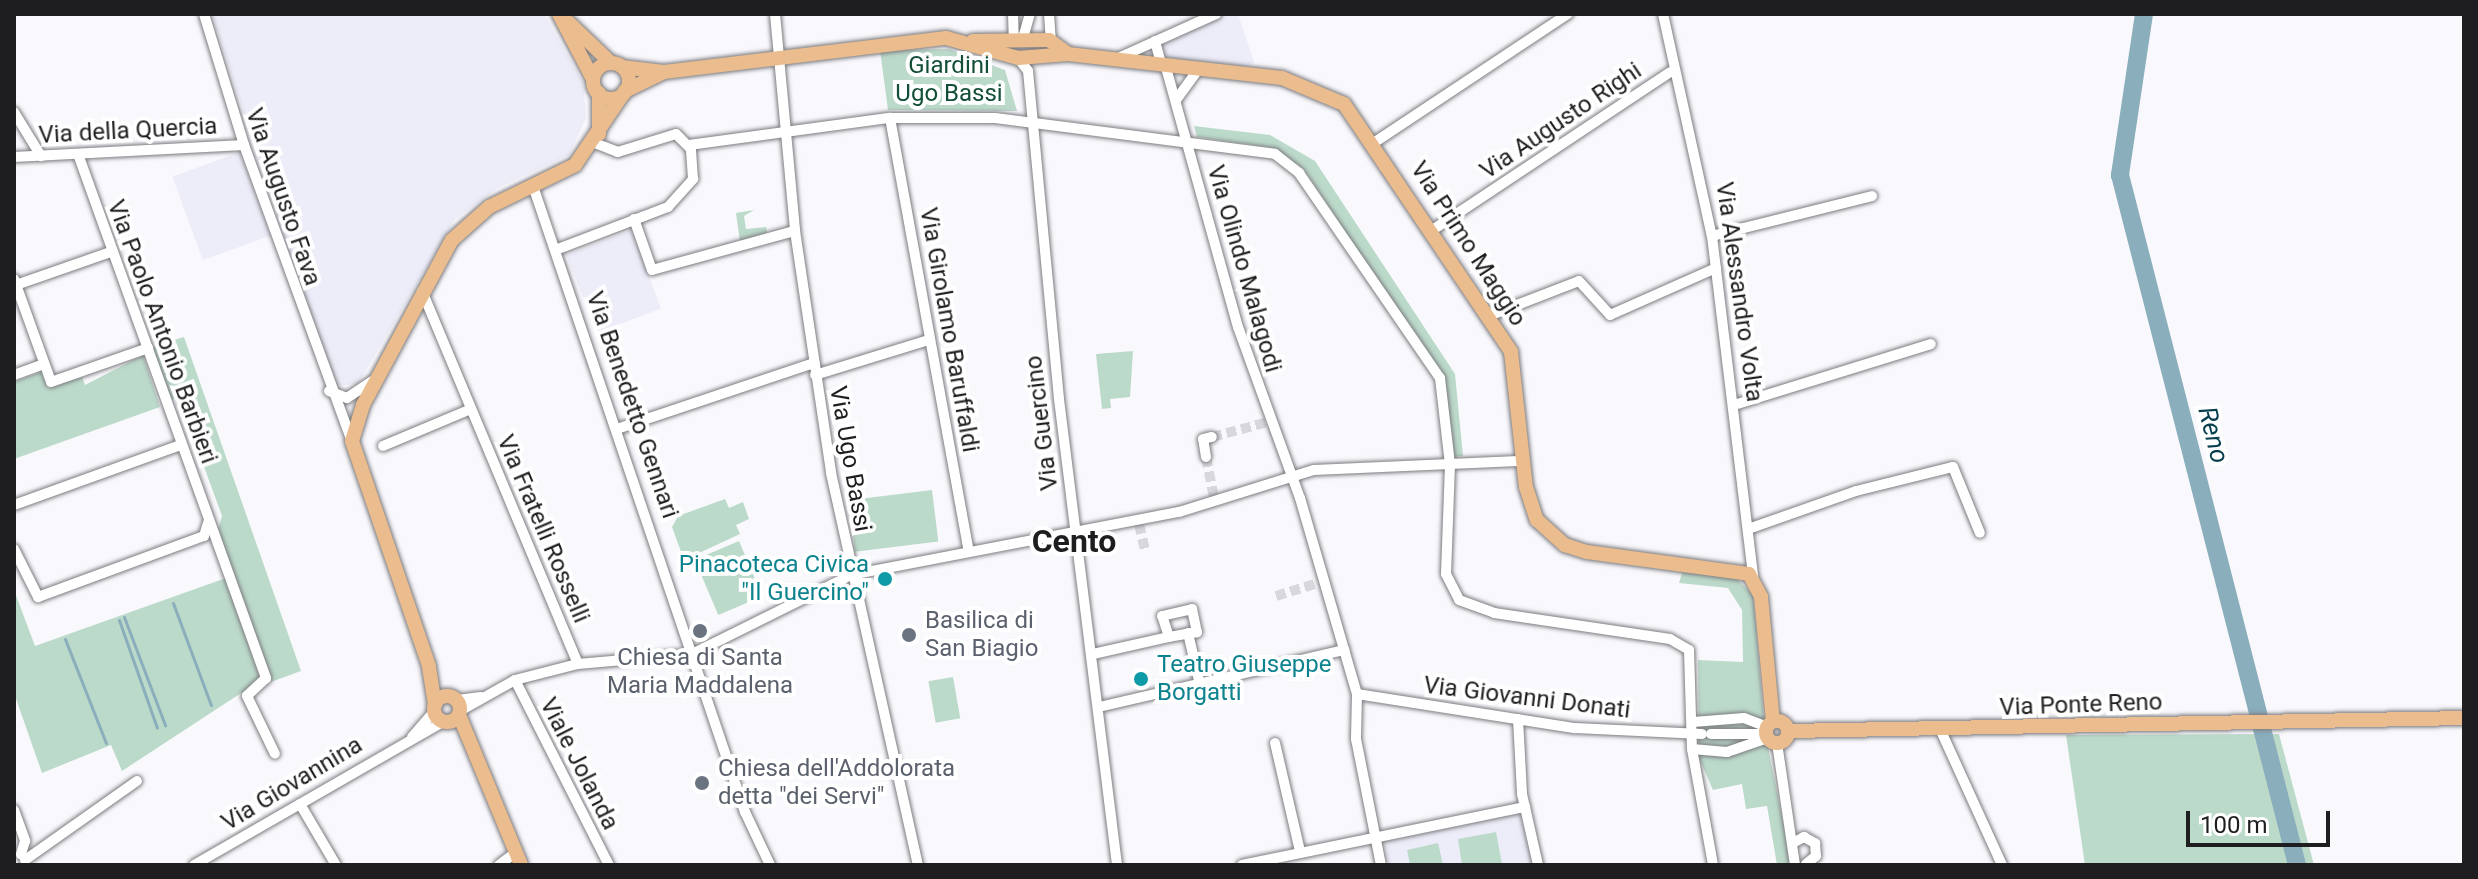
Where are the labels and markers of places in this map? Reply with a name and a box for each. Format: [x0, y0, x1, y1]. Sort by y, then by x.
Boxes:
place label: Pinacoteca Civica "Il Guercino" [679, 551, 869, 607]
marker: Pinacoteca Civica "Il Guercino" [876, 570, 894, 588]
place label: Basilica di San Biagio [925, 607, 1038, 663]
marker: Chiesa di Santa Maria Maddalena [691, 622, 709, 640]
marker: Basilica di San Biagio [900, 626, 918, 644]
place label: Chiesa di Santa Maria Maddalena [607, 644, 793, 700]
place label: Teatro Giuseppe Borgatti [1157, 651, 1332, 707]
marker: Teatro Giuseppe Borgatti [1132, 670, 1150, 688]
place label: Chiesa dell'Addolorata detta "dei Servi" [718, 755, 955, 811]
marker: Chiesa dell'Addolorata detta "dei Servi" [693, 774, 711, 792]

